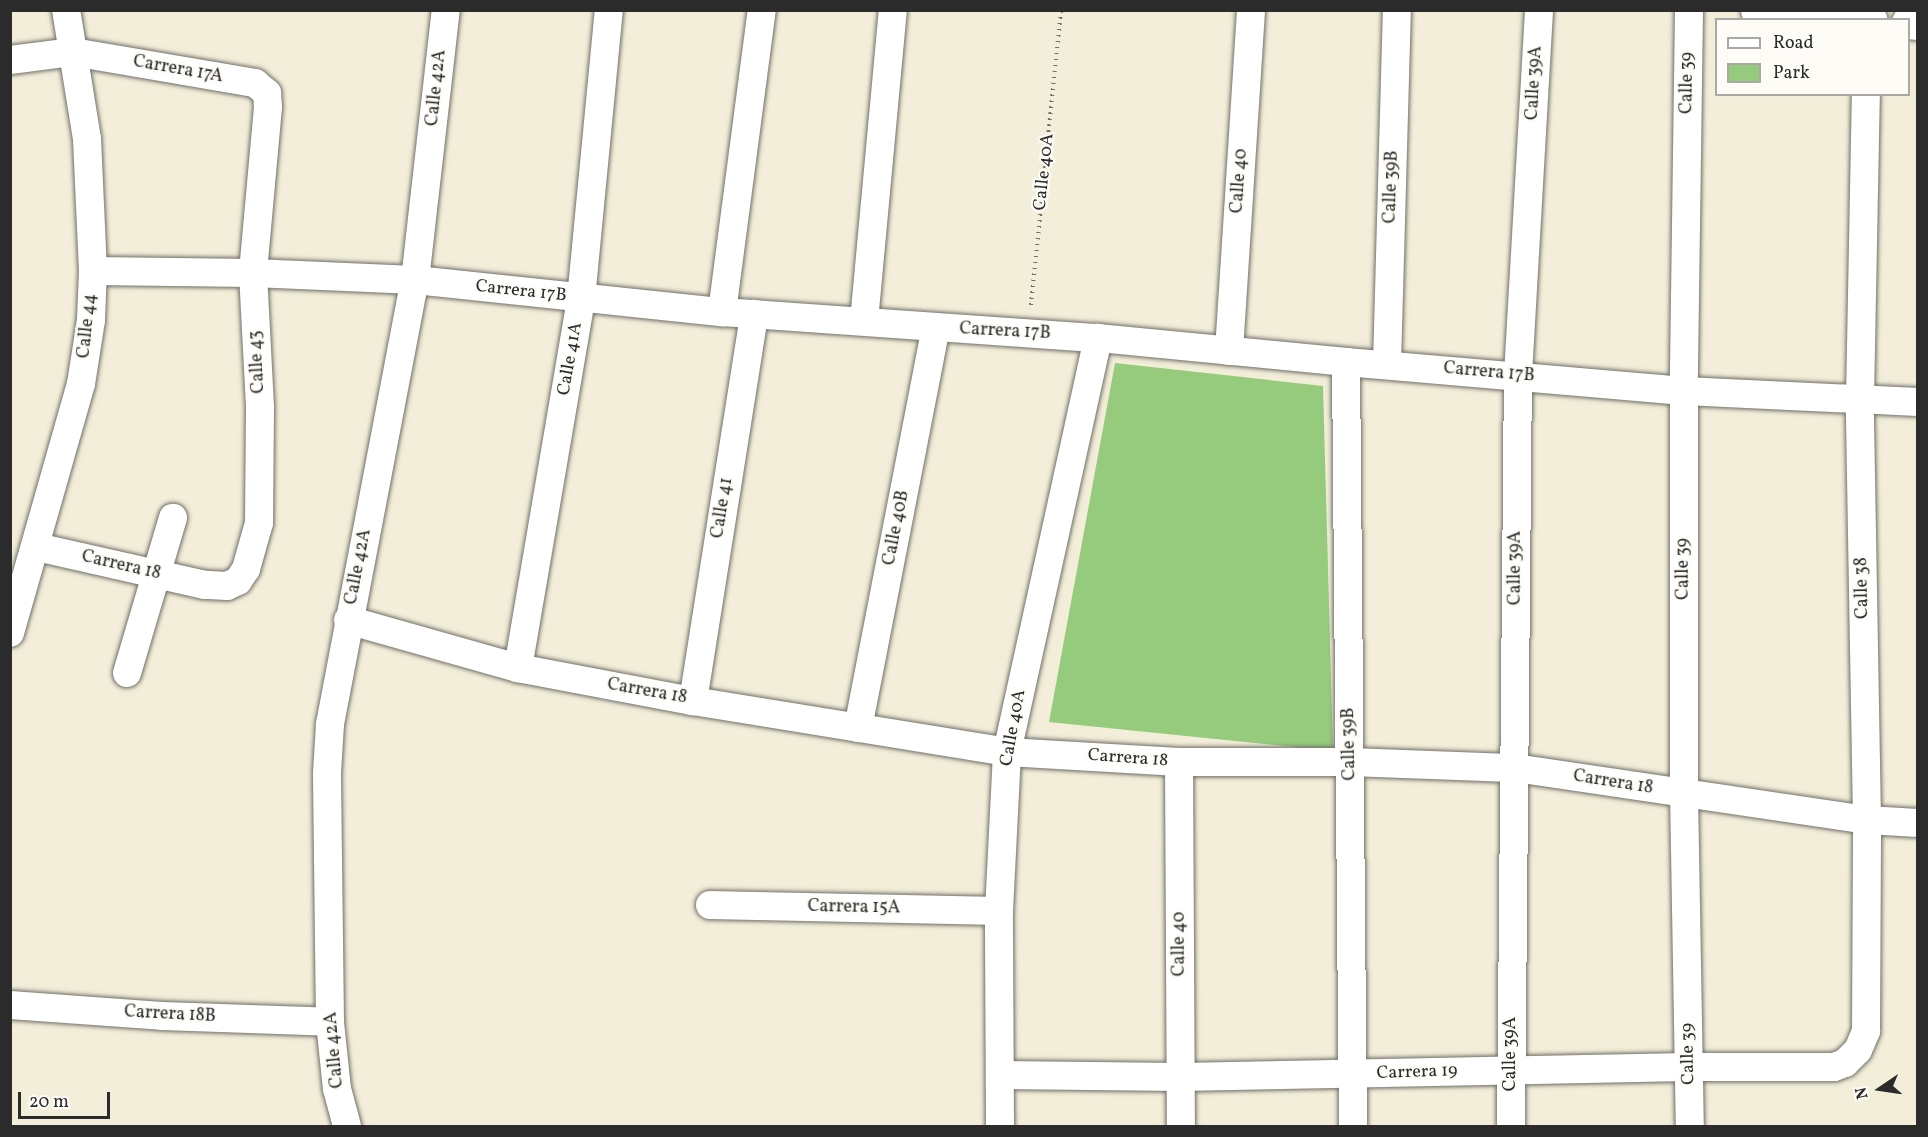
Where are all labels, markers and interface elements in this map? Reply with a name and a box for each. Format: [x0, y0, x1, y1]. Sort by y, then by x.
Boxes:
legend [1715, 18, 1910, 96]
text: Road [1773, 31, 1814, 56]
street label: Calle 39A [1522, 45, 1548, 121]
street label: Calle 42A [422, 49, 452, 127]
street label: Carrera 17A [131, 51, 225, 89]
street label: Calle 39 [1677, 52, 1699, 114]
text: Park [1773, 61, 1810, 86]
street label: Calle 40A [1030, 132, 1060, 212]
street label: Calle 40 [1227, 148, 1253, 214]
street label: Calle 39B [1380, 150, 1404, 224]
street label: Carrera 17B [474, 276, 568, 308]
street label: Calle 44 [74, 292, 102, 360]
street label: Carrera 17B [959, 319, 1051, 345]
street label: Calle 41A [554, 321, 588, 397]
street label: Calle 43 [246, 330, 270, 394]
street label: Carrera 17B [1443, 358, 1535, 388]
street label: Calle 41 [708, 476, 738, 540]
street label: Calle 40B [879, 489, 915, 567]
street label: Calle 42A [341, 527, 377, 607]
street label: Calle 39A [1505, 531, 1527, 605]
street label: Calle 39 [1673, 538, 1695, 600]
street label: Carrera 18 [79, 546, 163, 586]
street label: Calle 38 [1852, 557, 1874, 619]
street label: Carrera 18 [605, 674, 689, 710]
street label: Calle 40A [997, 688, 1031, 768]
street label: Calle 39B [1339, 707, 1361, 781]
street label: Carrera 18 [1087, 745, 1169, 773]
street label: Carrera 18 [1572, 766, 1654, 800]
street label: Carrera 15A [807, 896, 901, 920]
street label: Calle 40 [1169, 912, 1191, 976]
street label: Carrera 18B [124, 1002, 216, 1028]
street label: Calle 42A [321, 1011, 349, 1089]
street label: Calle 39A [1500, 1017, 1522, 1091]
street label: Calle 39 [1678, 1023, 1700, 1085]
north arrow [1850, 1059, 1910, 1119]
street label: Carrera 19 [1376, 1061, 1458, 1085]
scale bar [21, 1080, 112, 1118]
text: N [1850, 1085, 1874, 1101]
text: 20 m [29, 1090, 69, 1115]

